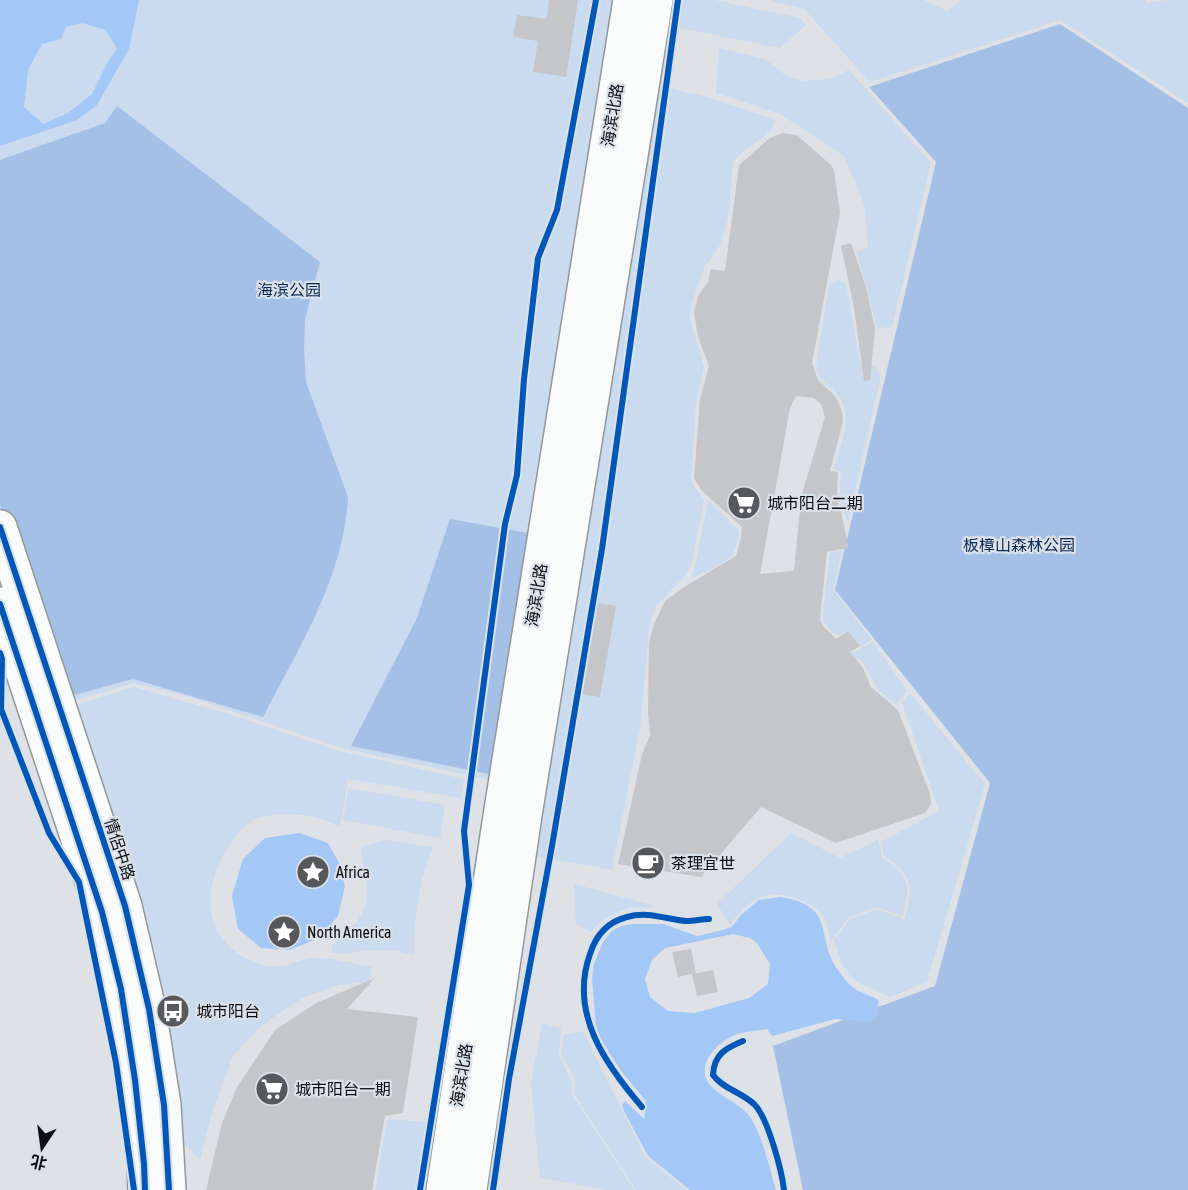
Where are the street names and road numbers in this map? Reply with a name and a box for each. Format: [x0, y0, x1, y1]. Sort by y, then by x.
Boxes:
street label: 海滨北路 [598, 82, 626, 148]
street label: 海滨北路 [522, 562, 550, 628]
street label: 情侶中路 [102, 816, 138, 882]
street label: 海滨北路 [447, 1042, 475, 1108]

